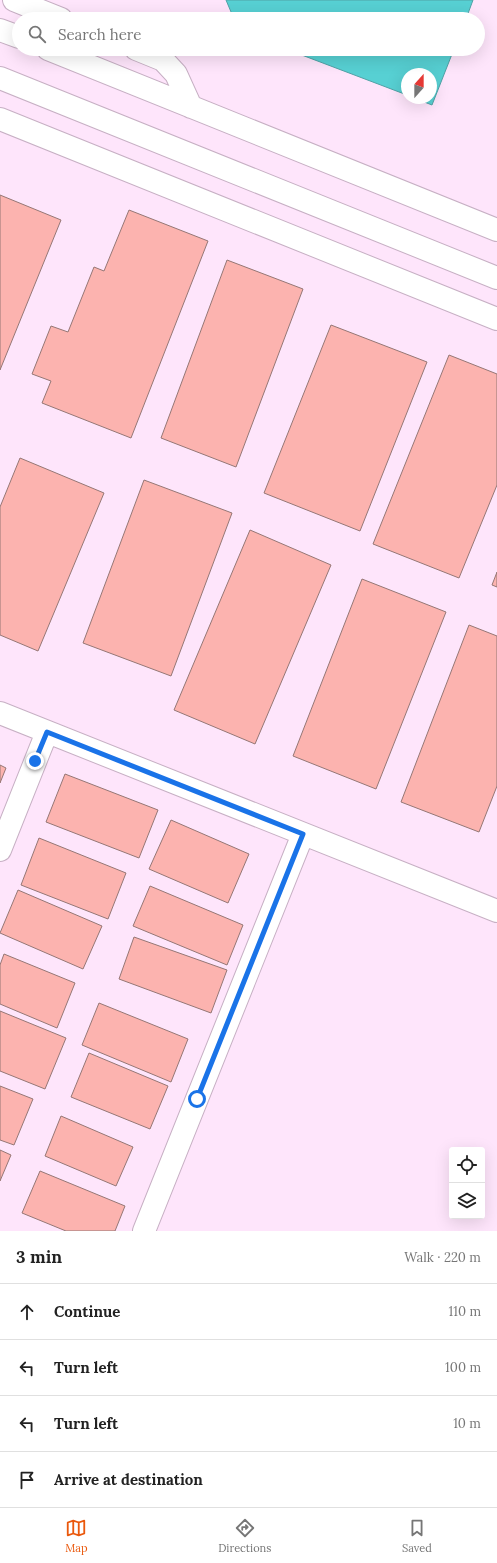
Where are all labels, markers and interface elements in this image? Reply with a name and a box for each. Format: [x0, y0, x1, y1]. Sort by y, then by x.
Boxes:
search box [12, 12, 485, 56]
icon: search [26, 23, 48, 45]
text: Search here [58, 25, 141, 44]
north arrow [401, 68, 437, 104]
route end [26, 752, 44, 770]
route start [188, 1090, 206, 1108]
map controls [449, 1147, 485, 1219]
button: locate [449, 1147, 485, 1183]
button: layers [449, 1183, 485, 1219]
text: 3 min [16, 1246, 62, 1268]
text: Walk · 220 m [404, 1249, 481, 1266]
icon: ahead [16, 1301, 38, 1323]
text: Continue [54, 1302, 120, 1321]
text: 110 m [448, 1303, 481, 1320]
icon: left [16, 1357, 38, 1379]
text: Turn left [54, 1358, 118, 1377]
text: 100 m [445, 1359, 481, 1376]
icon: left [16, 1413, 38, 1435]
text: Turn left [54, 1414, 118, 1433]
text: 10 m [453, 1415, 481, 1432]
icon: arrive [16, 1469, 38, 1491]
text: Arrive at destination [54, 1470, 203, 1489]
tab: Map [65, 1517, 88, 1555]
tab: Directions [218, 1517, 271, 1555]
tab: Saved [402, 1517, 432, 1555]

